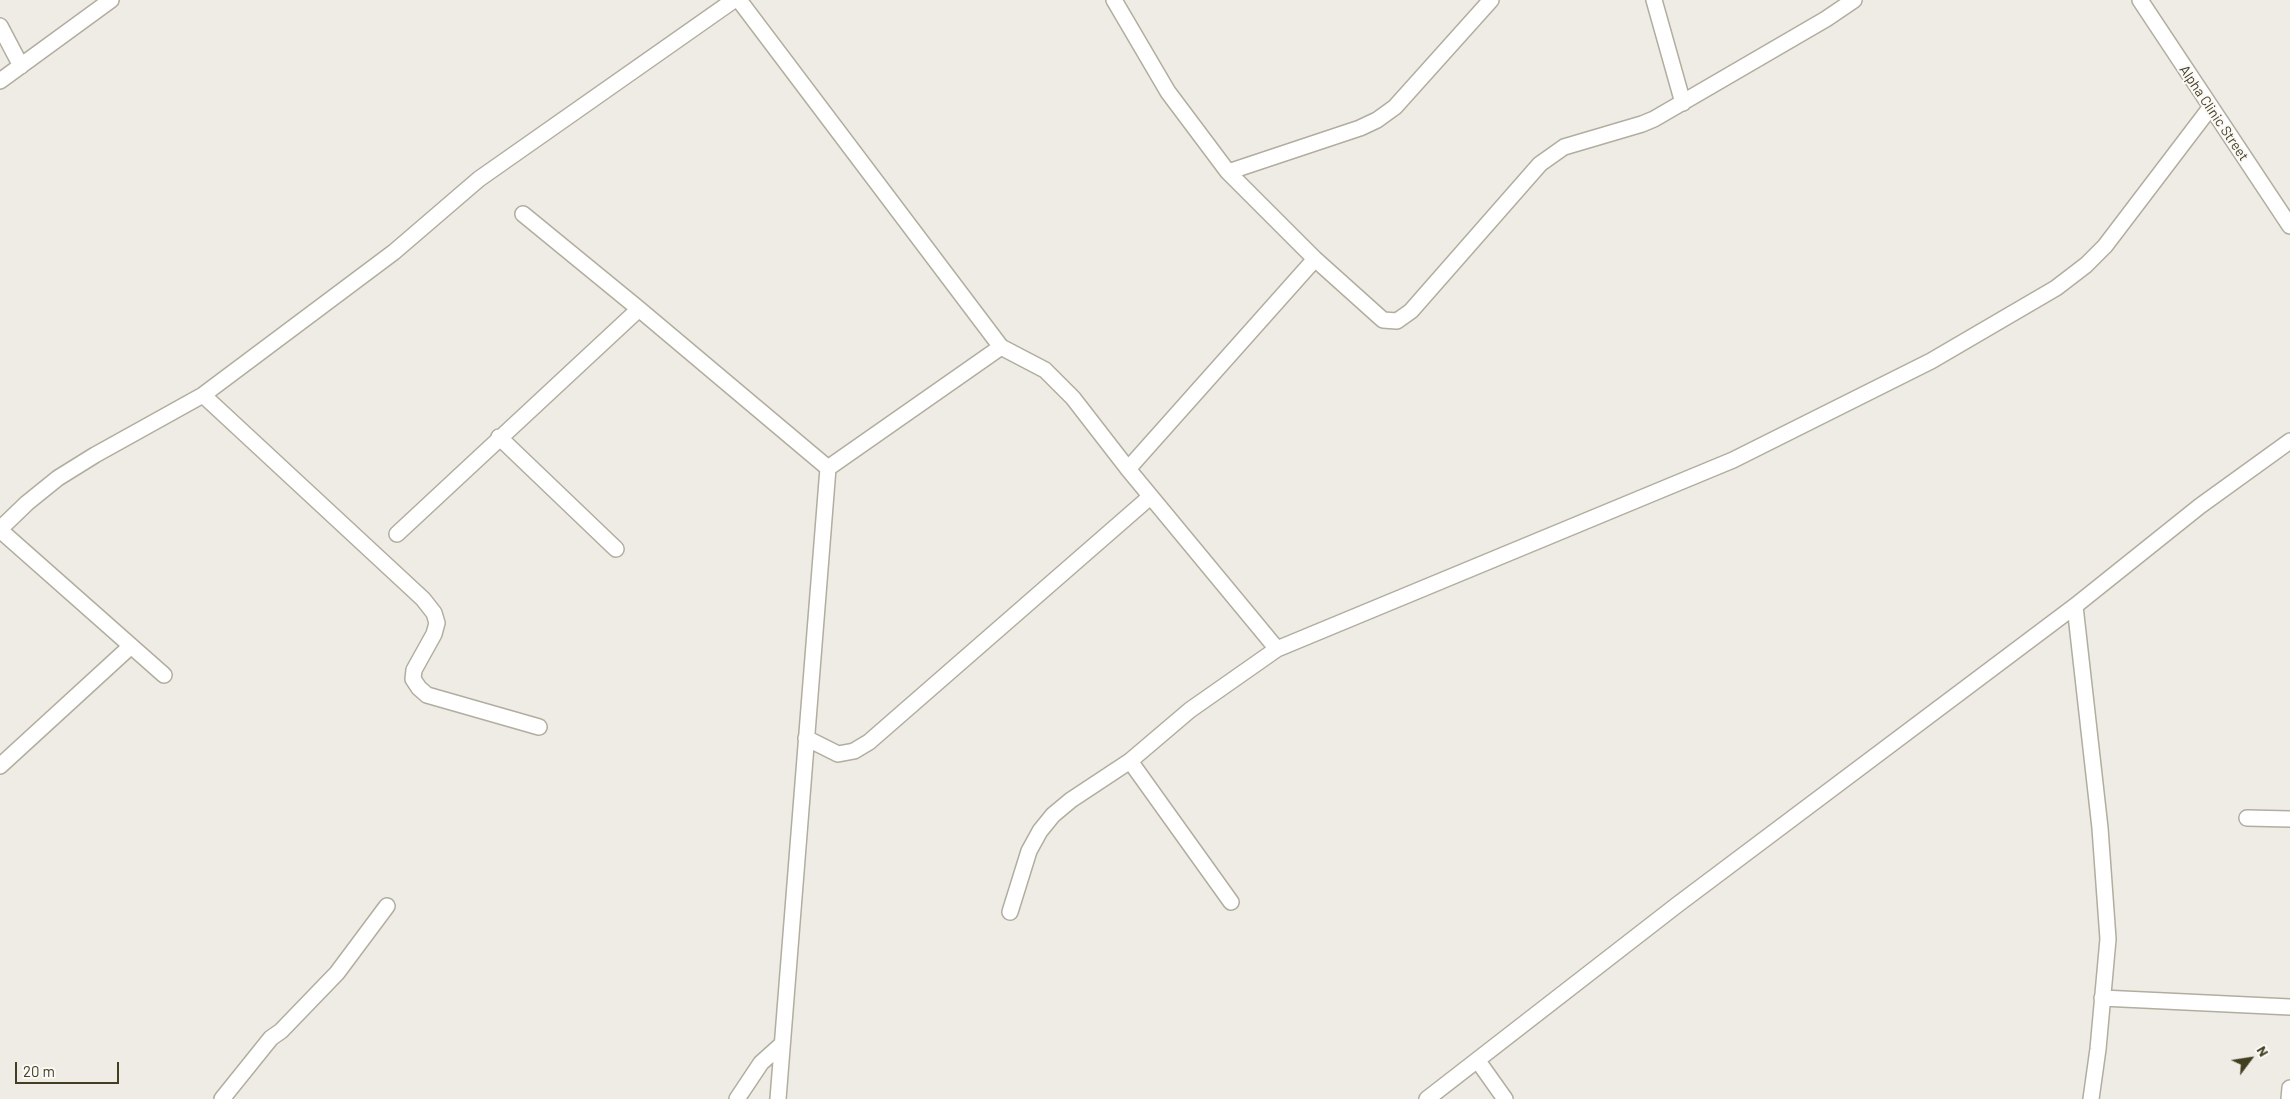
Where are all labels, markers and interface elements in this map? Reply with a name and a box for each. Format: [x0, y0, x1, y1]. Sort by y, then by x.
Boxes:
street label: Alpha Clinic Street [2176, 62, 2252, 164]
north arrow [2225, 1034, 2275, 1084]
text: N [2254, 1043, 2273, 1059]
scale bar [18, 1052, 121, 1084]
text: 20 m [23, 1062, 55, 1080]

